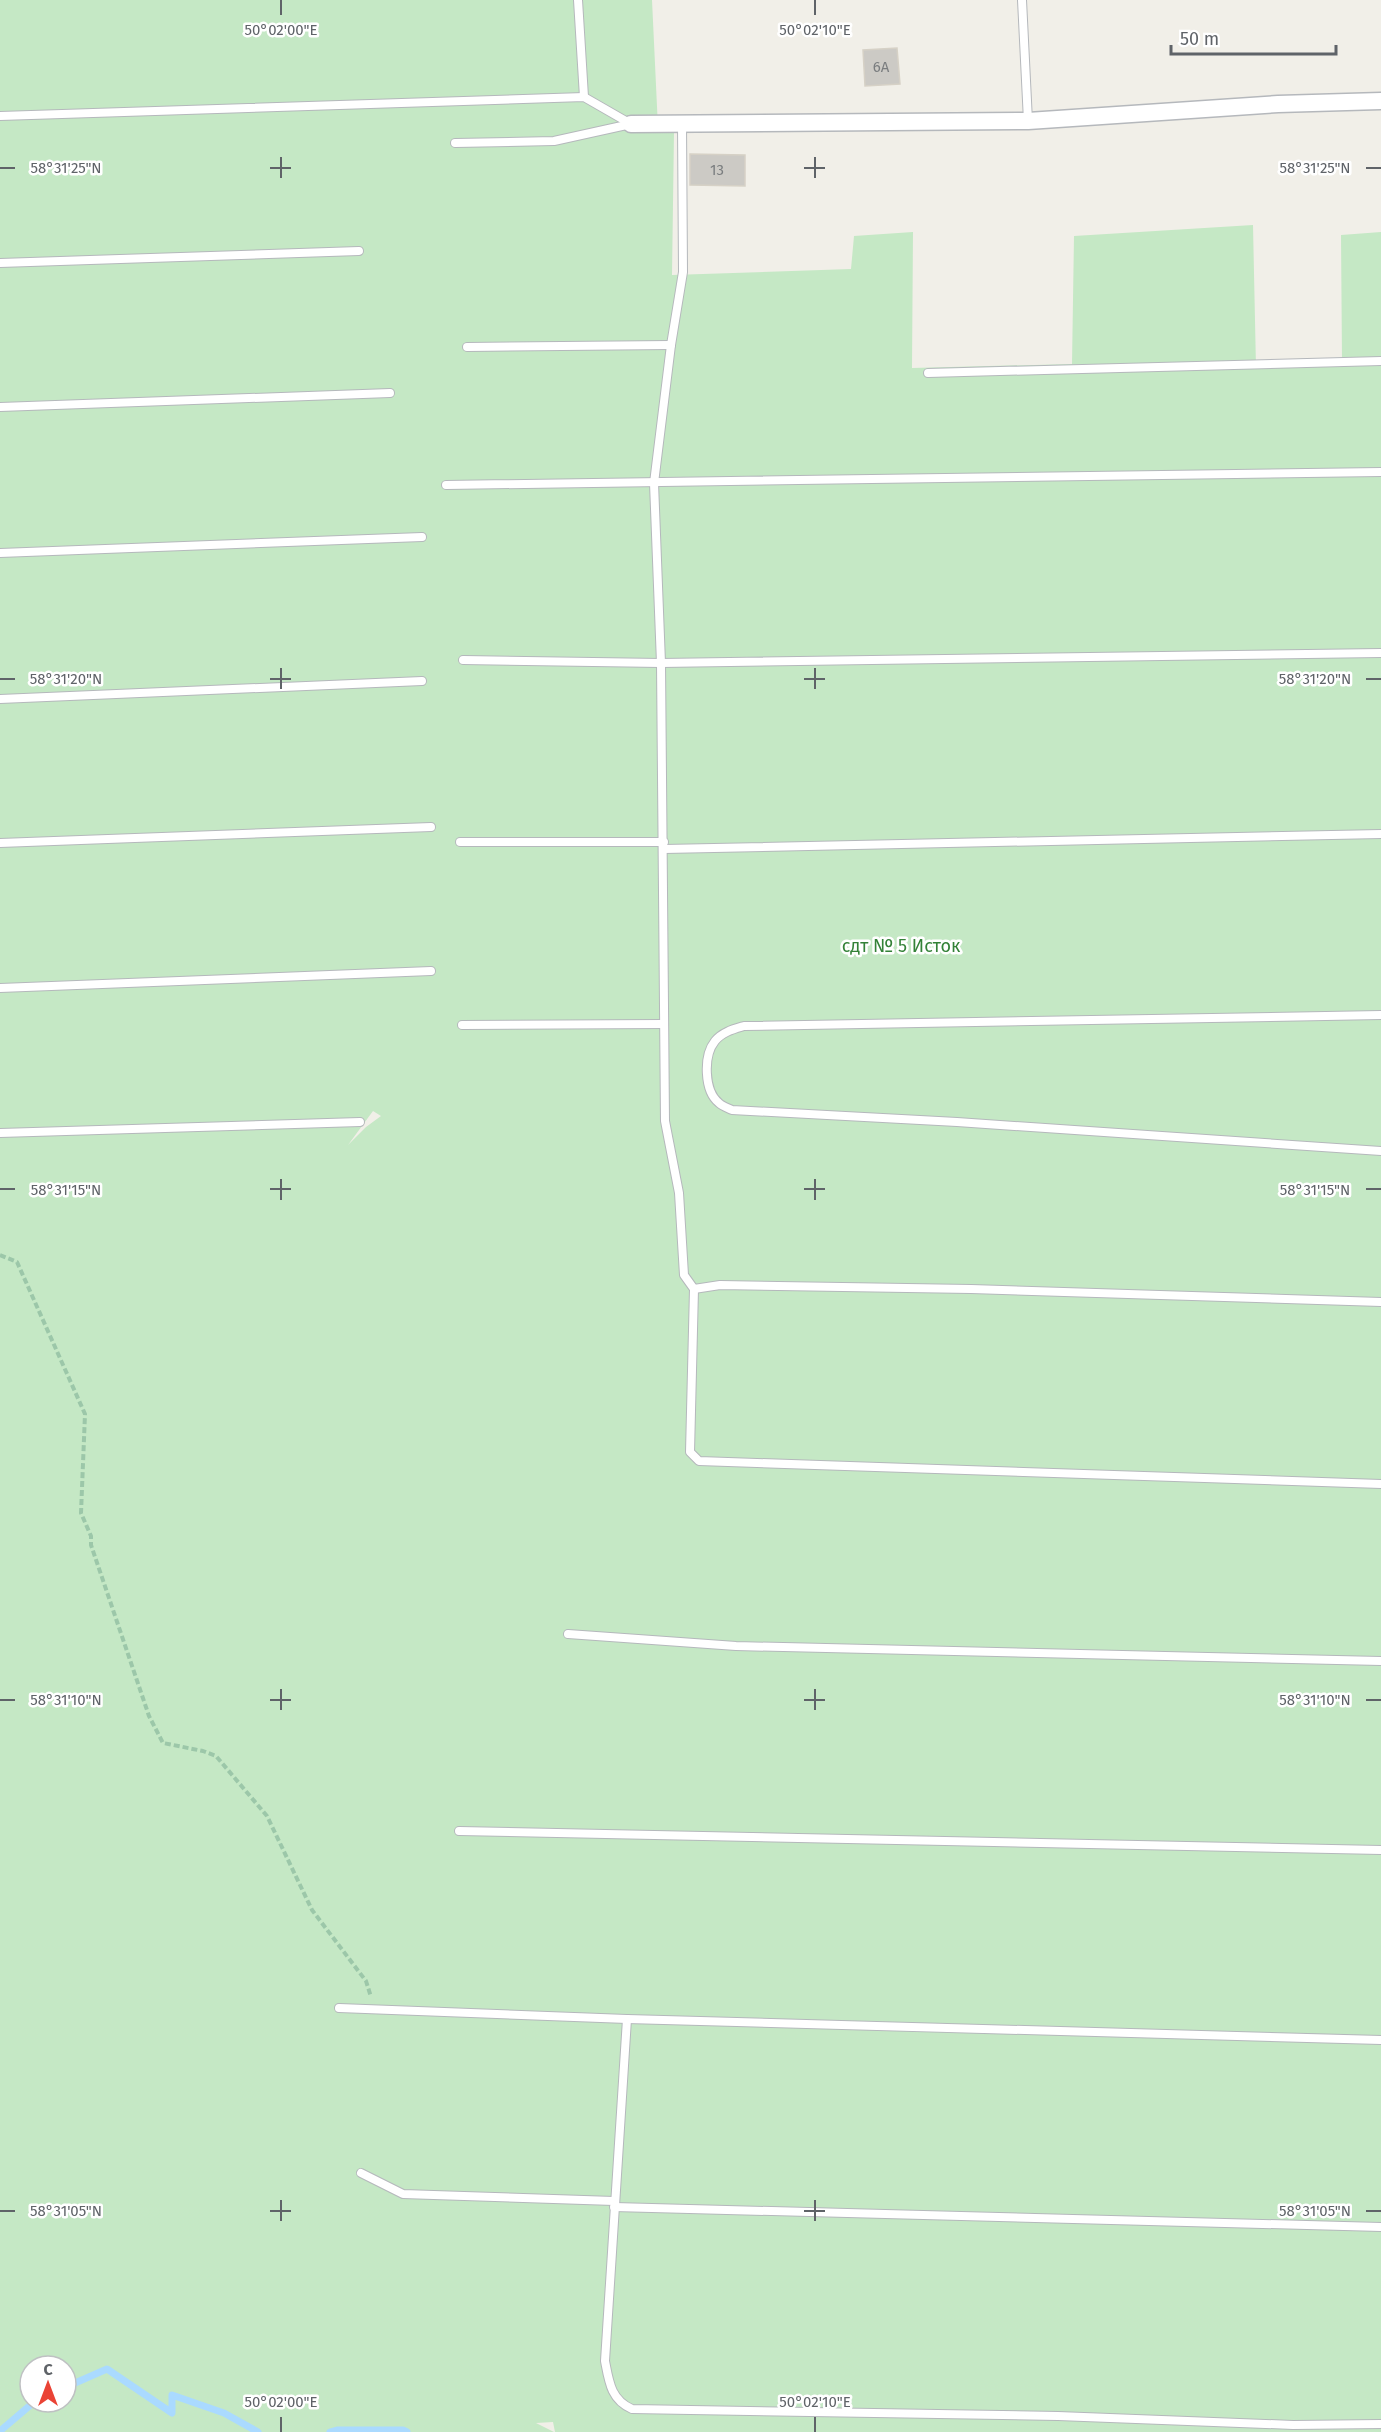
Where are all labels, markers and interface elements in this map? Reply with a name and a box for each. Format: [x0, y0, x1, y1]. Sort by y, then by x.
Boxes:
scale bar [1171, 18, 1336, 56]
text: 50°02'00"E [244, 21, 318, 39]
text: 50°02'10"E [779, 21, 851, 39]
text: 50 m [1180, 28, 1219, 50]
house number: 6А [873, 58, 890, 76]
text: 58°31'25"N [30, 159, 102, 177]
text: 58°31'25"N [1279, 159, 1351, 177]
house number: 13 [710, 161, 724, 179]
text: 58°31'20"N [30, 670, 102, 688]
text: 58°31'20"N [1279, 670, 1351, 688]
park label: сдт № 5 Исток [842, 935, 961, 957]
text: 58°31'15"N [31, 1181, 101, 1199]
text: 58°31'15"N [1280, 1181, 1350, 1199]
text: 58°31'10"N [30, 1691, 102, 1709]
text: 58°31'10"N [1279, 1691, 1351, 1709]
text: 58°31'05"N [30, 2202, 102, 2220]
text: 58°31'05"N [1279, 2202, 1351, 2220]
north arrow [18, 2354, 78, 2414]
text: С [43, 2360, 53, 2379]
text: 50°02'00"E [244, 2393, 318, 2411]
text: 50°02'10"E [779, 2393, 851, 2411]

